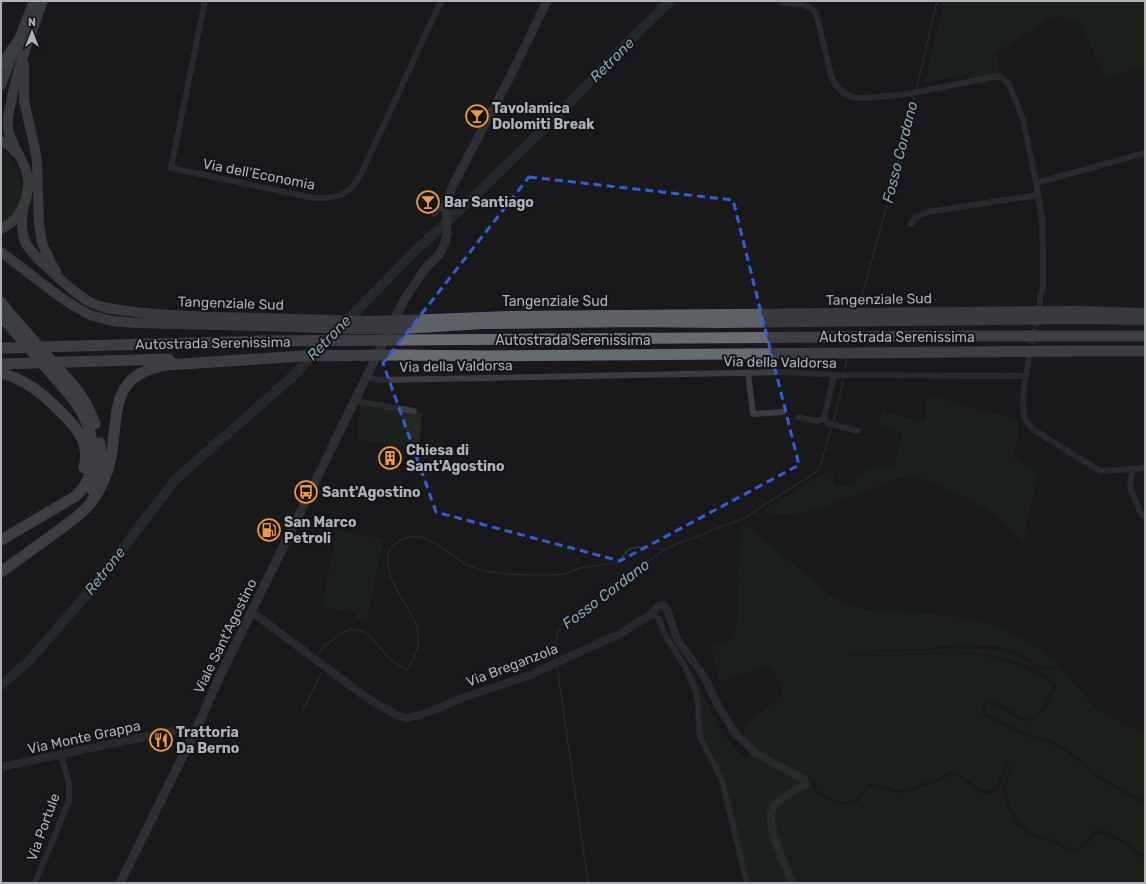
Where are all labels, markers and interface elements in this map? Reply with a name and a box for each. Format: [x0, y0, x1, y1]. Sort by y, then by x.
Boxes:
north arrow [12, 12, 52, 52]
text: N [28, 16, 36, 29]
water label: Retrone [586, 34, 638, 86]
water label: Fosso Cordano [879, 99, 921, 205]
place label: Tavolamica Dolomiti Break [492, 100, 595, 133]
bar icon: Tavolamica Dolomiti Break [464, 103, 490, 129]
street label: Via dell'Economia [201, 155, 316, 194]
bar icon: Bar Santiago [415, 189, 441, 215]
place label: Bar Santiago [444, 194, 534, 211]
street label: Tangenziale Sud [826, 290, 932, 309]
street label: Tangenziale Sud [178, 293, 284, 314]
street label: Tangenziale Sud [502, 293, 608, 310]
water label: Retrone [303, 311, 355, 364]
street label: Autostrada Serenissima [819, 329, 975, 346]
street label: Autostrada Serenissima [495, 332, 651, 349]
street label: Autostrada Serenissima [135, 334, 291, 353]
street label: Via della Valdorsa [723, 353, 837, 372]
street label: Via della Valdorsa [399, 357, 513, 376]
place label: Chiesa di Sant'Agostino [406, 442, 505, 475]
building icon: Chiesa di Sant'Agostino [377, 445, 403, 471]
bus stop icon: Sant'Agostino [293, 479, 319, 505]
place label: Sant'Agostino [322, 484, 421, 501]
place label: San Marco Petroli [284, 514, 357, 547]
fuel station icon: San Marco Petroli [256, 517, 282, 543]
water label: Retrone [81, 543, 130, 598]
water label: Fosso Cordano [559, 555, 653, 633]
street label: Viale Sant'Agostino [190, 576, 261, 696]
street label: Via Breganzola [464, 640, 560, 691]
street label: Via Monte Grappa [26, 717, 142, 758]
place label: Trattoria Da Berno [176, 724, 239, 757]
restaurant icon: Trattoria Da Berno [148, 727, 174, 753]
street label: Via Portule [23, 791, 64, 863]

